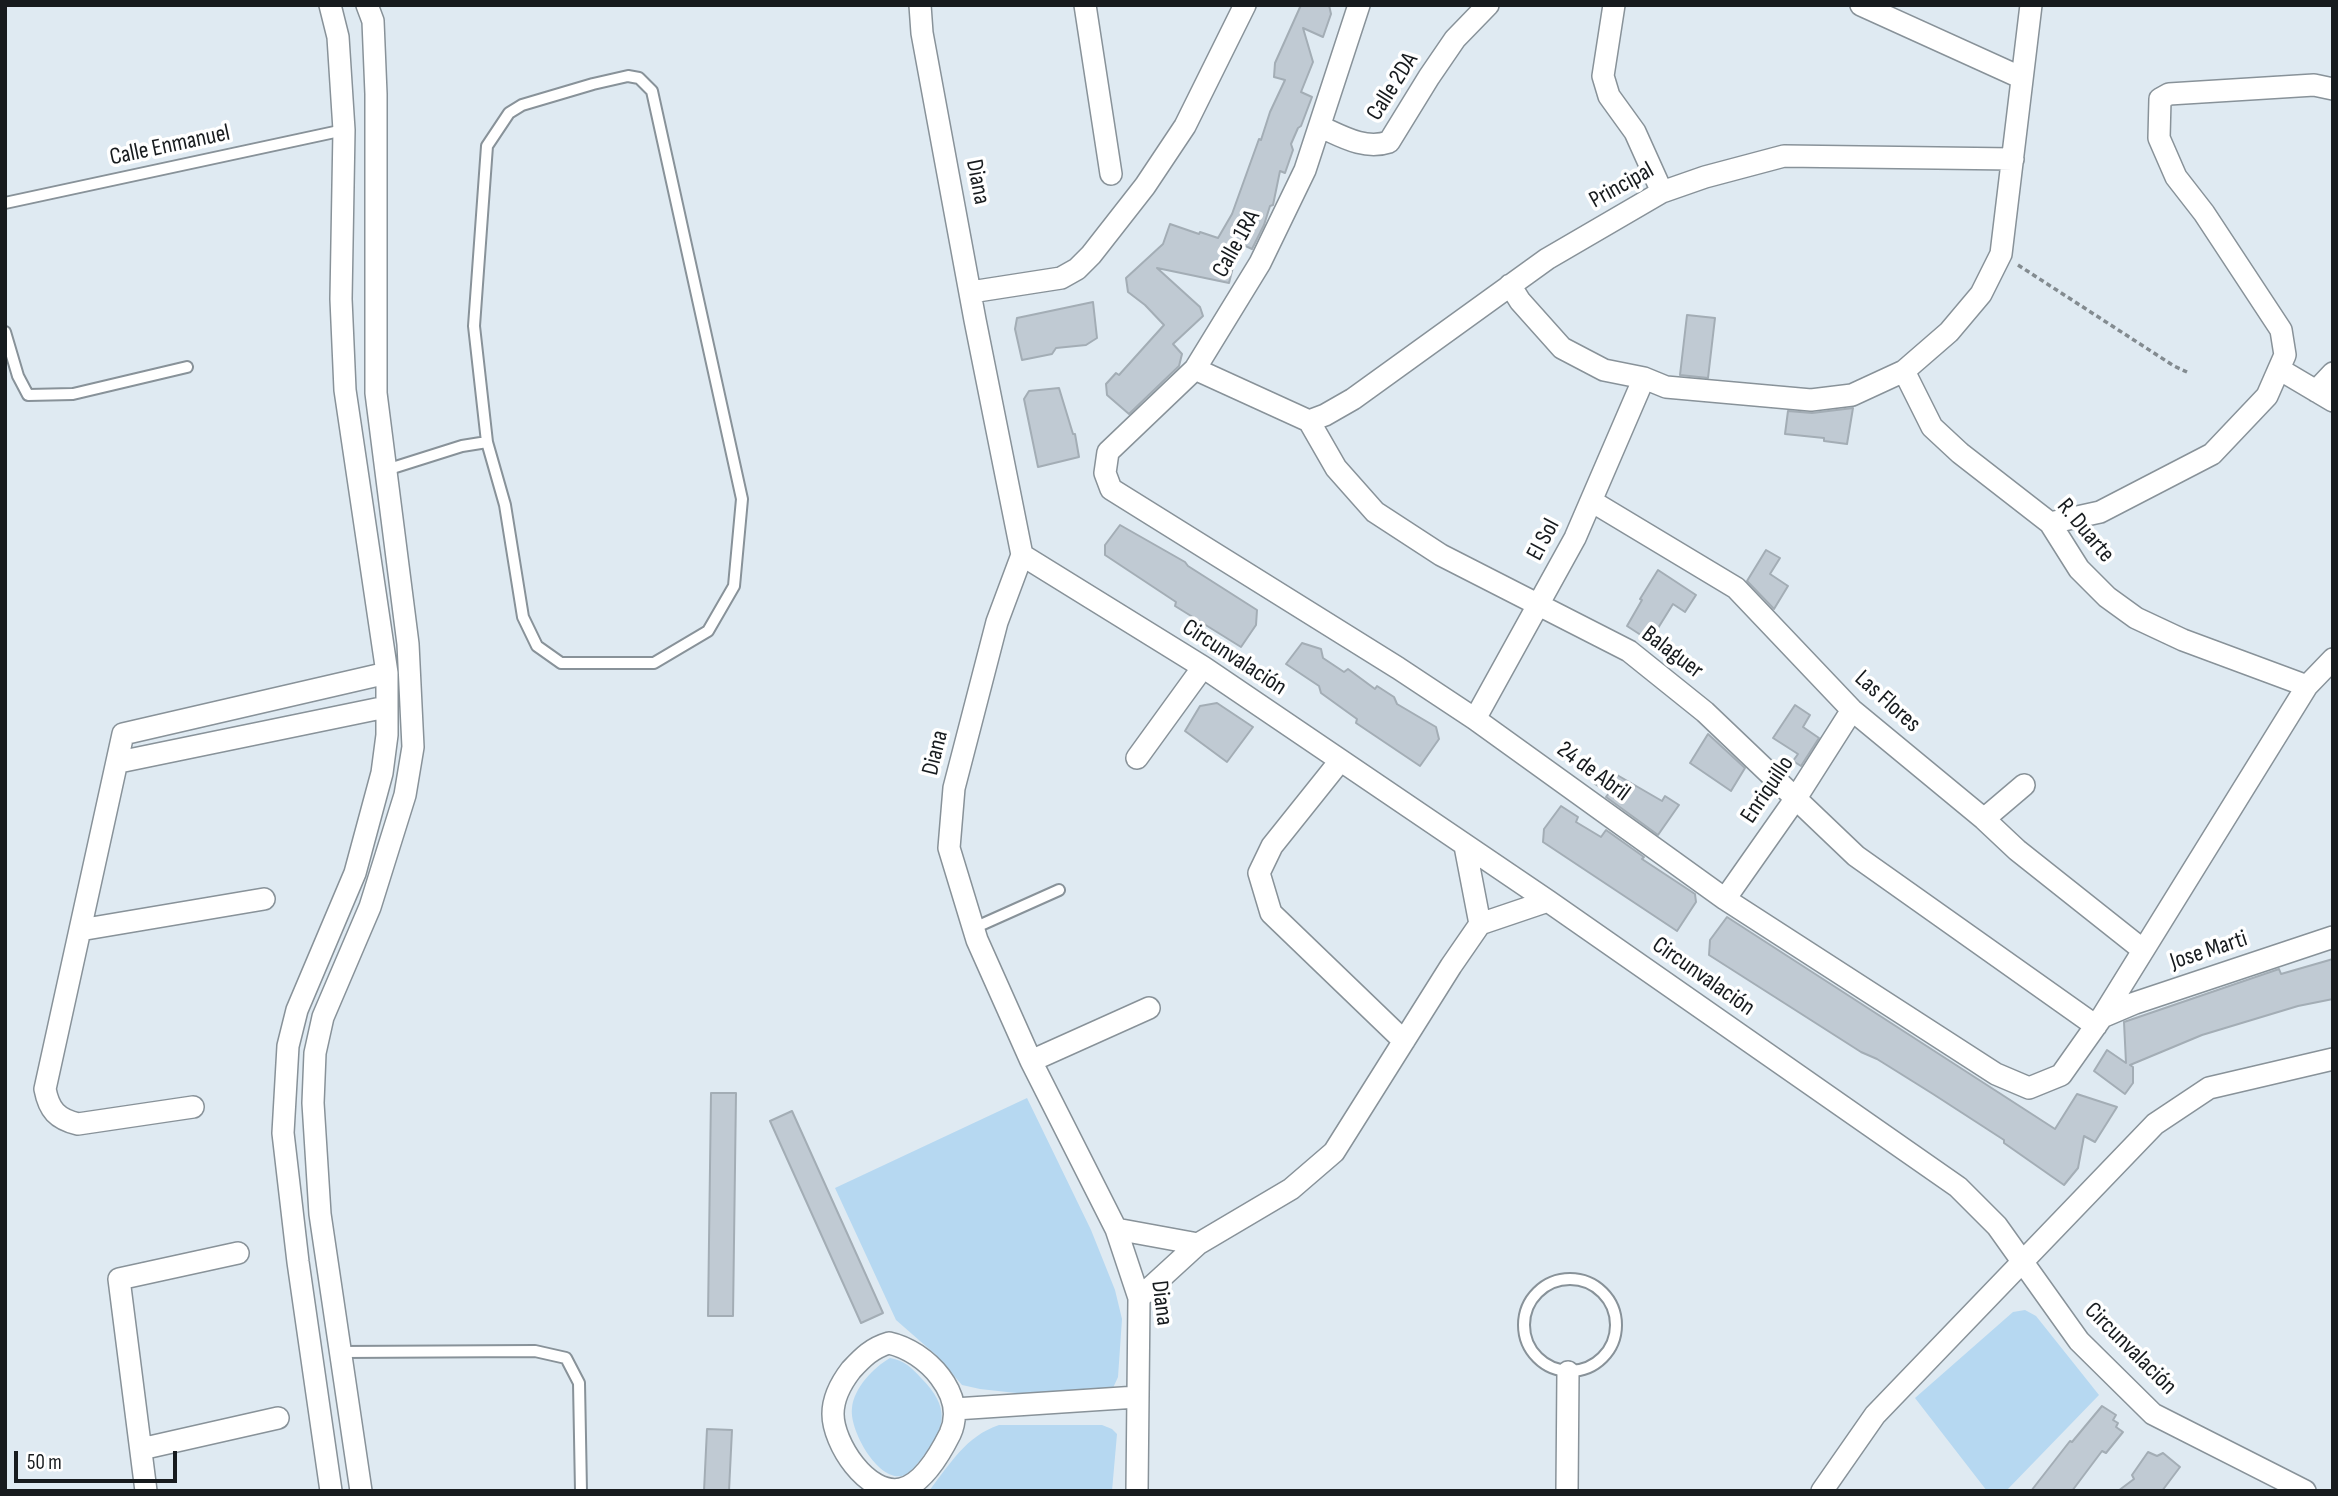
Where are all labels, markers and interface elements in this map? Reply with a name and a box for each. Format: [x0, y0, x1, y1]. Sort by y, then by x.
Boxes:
street label: Calle 2DA [1361, 48, 1425, 126]
street label: Calle Enmanuel [107, 119, 233, 173]
street label: Diana [959, 157, 995, 207]
street label: Principal [1585, 157, 1659, 215]
street label: Calle 1RA [1207, 205, 1267, 283]
street label: R. Duarte [2050, 493, 2120, 569]
street label: El Sol [1521, 514, 1567, 566]
street label: Circunvalación [1176, 614, 1292, 702]
street label: Balaguer [1635, 620, 1709, 686]
street label: Las Flores [1848, 665, 1926, 739]
street label: Diana [917, 728, 955, 778]
street label: 24 de Abril [1551, 736, 1635, 808]
street label: Enriquillo [1735, 751, 1801, 829]
street label: Jose Marti [2167, 925, 2251, 977]
street label: Circunvalación [1646, 931, 1760, 1023]
street label: Diana [1144, 1279, 1178, 1327]
street label: Circunvalación [2078, 1297, 2182, 1401]
scale bar [18, 1436, 180, 1480]
text: 50 m [27, 1450, 62, 1475]

